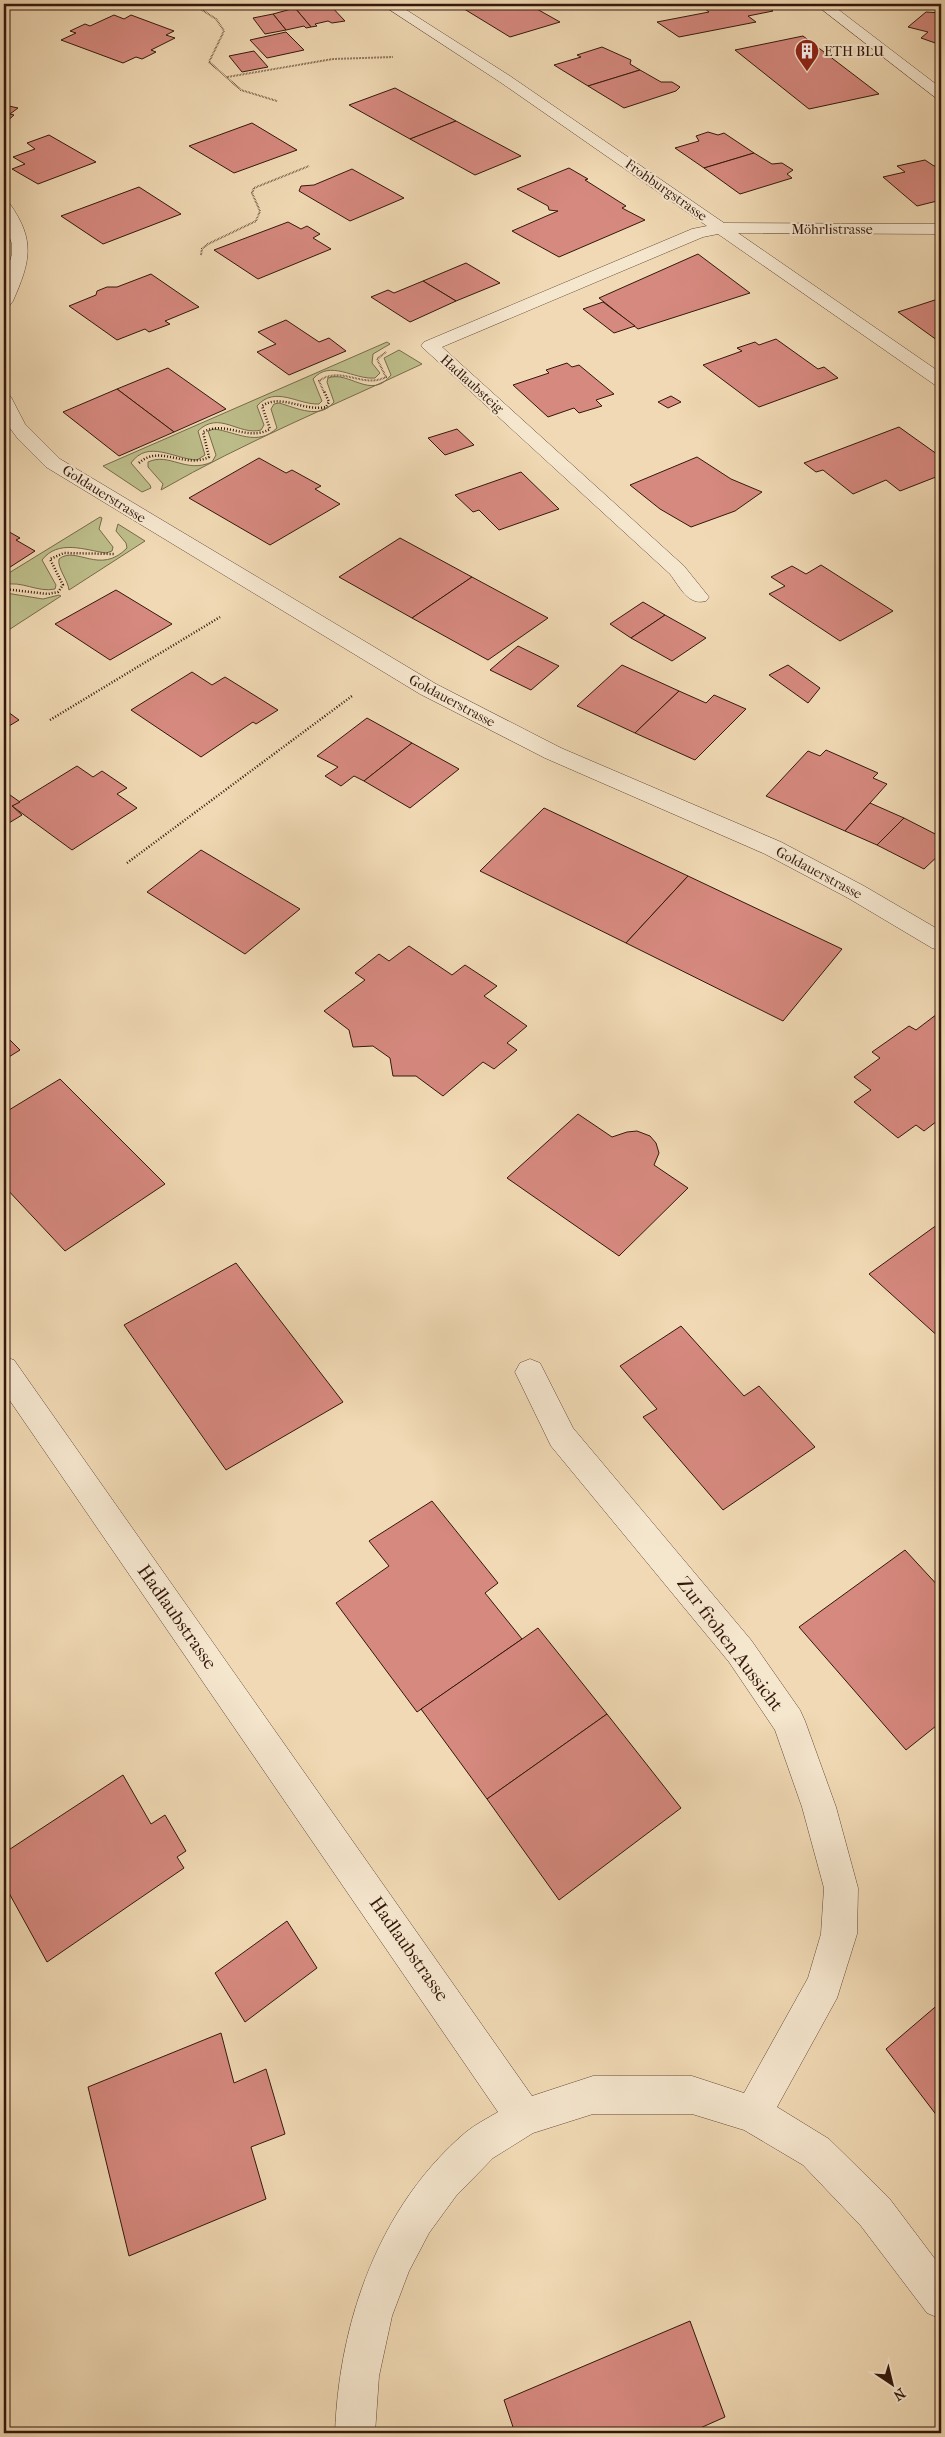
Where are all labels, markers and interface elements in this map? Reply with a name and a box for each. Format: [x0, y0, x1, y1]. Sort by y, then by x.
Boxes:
building icon: ETH BLU [794, 38, 820, 72]
place label: ETH BLU [824, 43, 884, 60]
street label: Frohburgstrasse [622, 155, 710, 225]
street label: Möhrlistrasse [791, 221, 873, 238]
street label: Hadlaubsteig [437, 351, 508, 417]
street label: Goldauerstrasse [59, 462, 149, 527]
street label: Goldauerstrasse [406, 671, 498, 731]
street label: Goldauerstrasse [773, 843, 865, 903]
street label: Hadlaubstrasse [133, 1560, 221, 1674]
street label: Zur frohen Aussicht [672, 1573, 788, 1716]
street label: Hadlaubstrasse [365, 1892, 453, 2006]
north arrow [868, 2360, 918, 2410]
text: N [890, 2384, 908, 2404]

